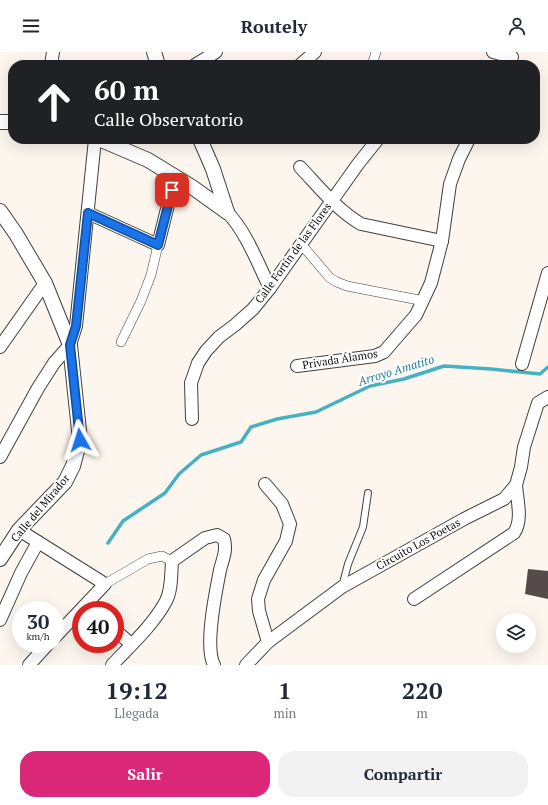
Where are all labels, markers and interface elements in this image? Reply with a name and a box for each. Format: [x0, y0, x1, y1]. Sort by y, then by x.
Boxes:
text: Routely [241, 14, 307, 38]
icon: menu [20, 15, 42, 37]
icon: person [506, 15, 528, 37]
text: 60 m [94, 71, 159, 108]
icon: ahead [28, 76, 80, 128]
text: Calle Observatorio [94, 107, 243, 131]
pin [155, 173, 189, 207]
icon: arrive [161, 179, 183, 201]
street label: Calle Fortín de las Flores [252, 200, 334, 306]
street label: Privada Álamos [301, 346, 379, 372]
water label: Arroyo Amatito [355, 351, 436, 389]
position arrow [59, 419, 101, 461]
street label: Calle del Mirador [8, 471, 73, 545]
street label: Circuito Los Poetas [373, 515, 463, 573]
speed limit sign: 40 [72, 601, 124, 653]
text: 30 [27, 608, 49, 635]
map controls [496, 613, 536, 653]
button: layers [496, 613, 536, 653]
text: km/h [26, 630, 50, 643]
text: 19:12 [105, 674, 168, 706]
text: 1 [278, 674, 292, 706]
text: 220 [402, 674, 442, 706]
text: Llegada [114, 704, 159, 722]
text: min [273, 704, 296, 722]
text: m [417, 704, 428, 722]
button: Salir [20, 751, 270, 797]
button: Compartir [278, 751, 528, 797]

